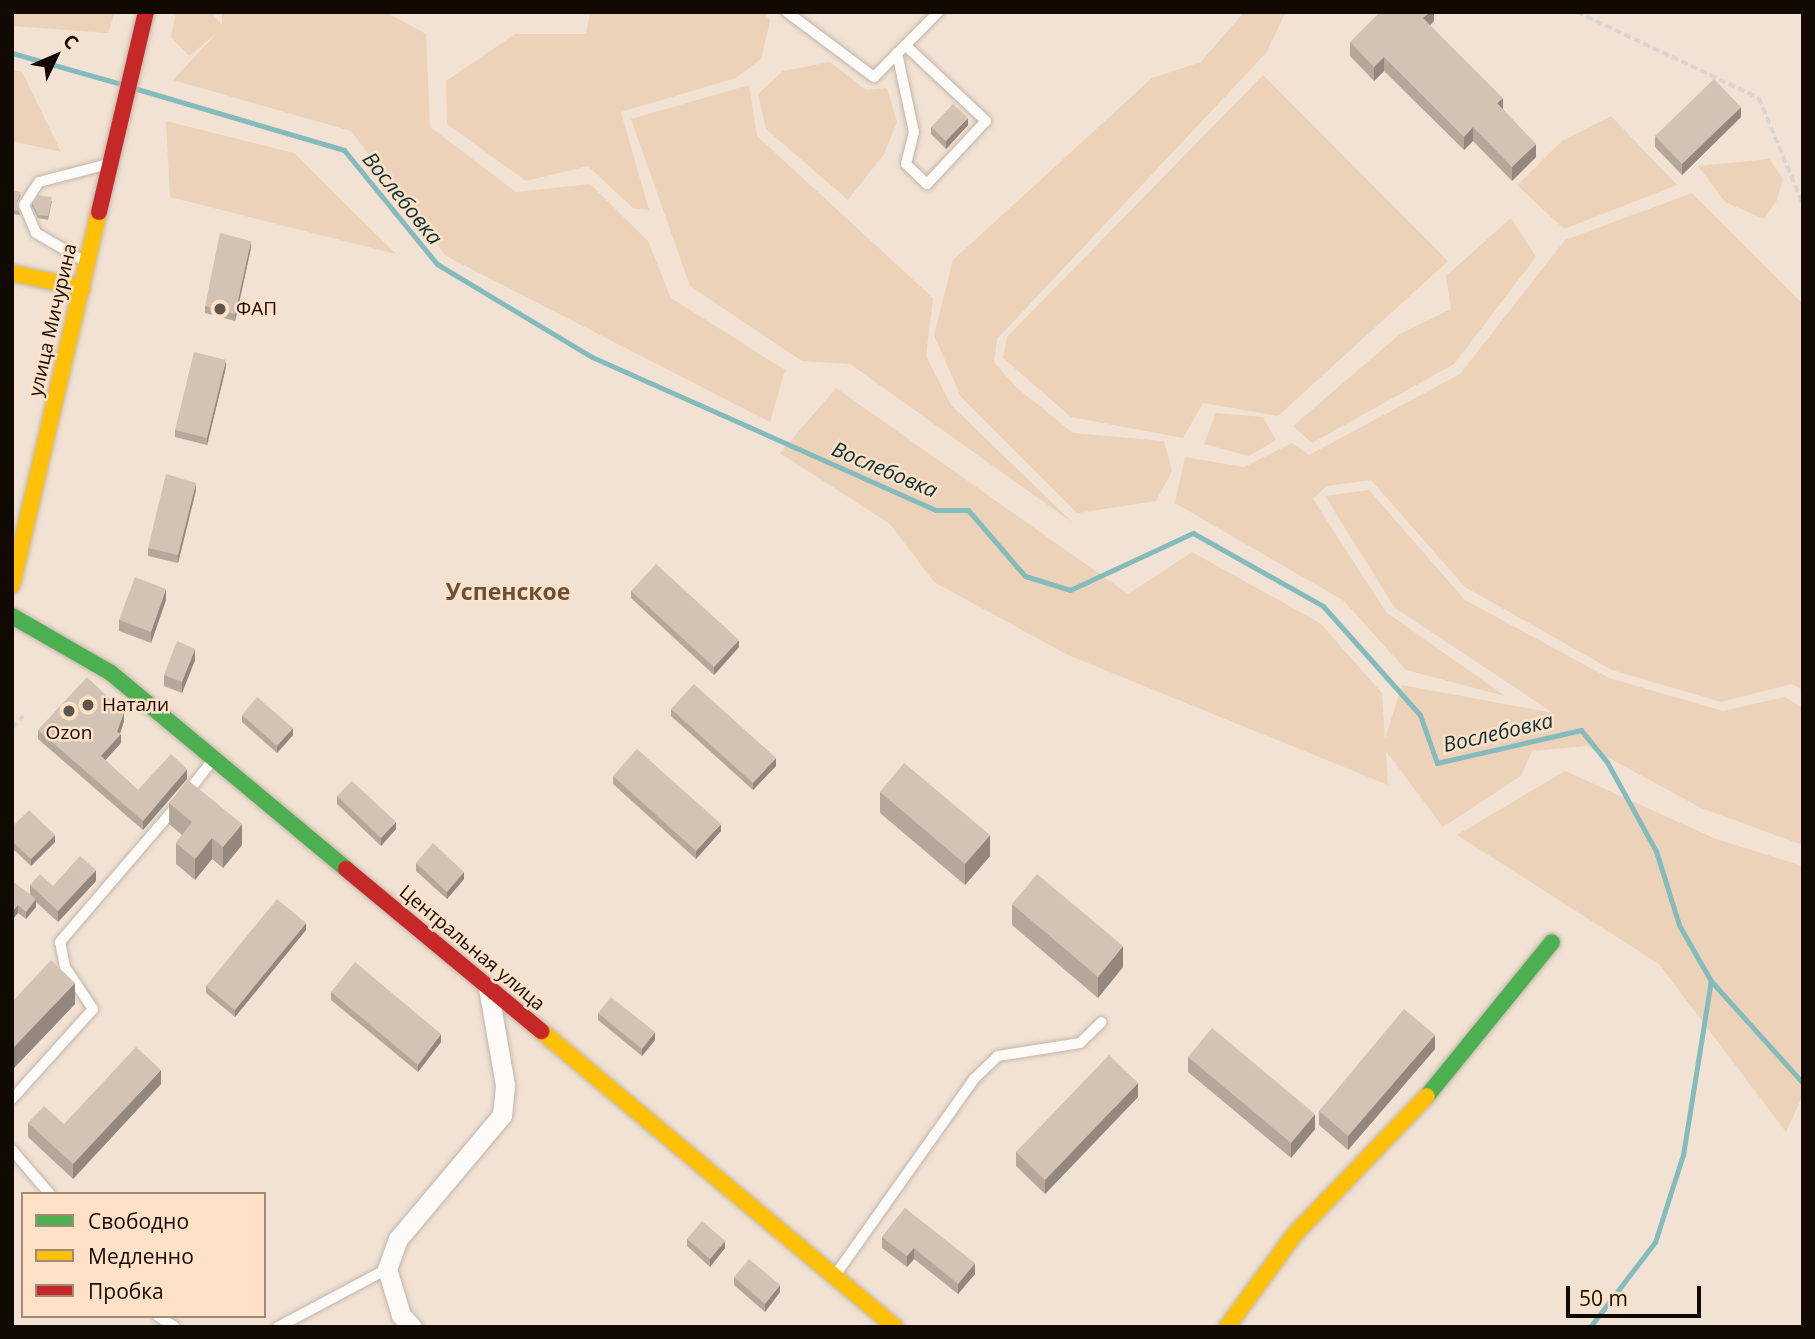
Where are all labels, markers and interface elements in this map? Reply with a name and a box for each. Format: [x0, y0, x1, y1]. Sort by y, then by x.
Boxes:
north arrow [21, 21, 91, 91]
text: С [58, 28, 85, 55]
water label: Вослебовка [358, 146, 448, 250]
street label: улица Мичурина [24, 241, 82, 399]
place label: ФАП [236, 298, 277, 320]
marker: ФАП [210, 299, 230, 319]
water label: Вослебовка [828, 435, 942, 503]
district label: Успенское [446, 577, 570, 605]
place label: Натали [102, 694, 169, 716]
marker: Натали [80, 697, 96, 713]
marker: Ozon [61, 703, 77, 719]
water label: Вослебовка [1441, 707, 1555, 757]
place label: Ozon [46, 722, 92, 744]
street label: Центральная улица [395, 880, 549, 1016]
legend [21, 1192, 266, 1318]
text: Свободно [88, 1207, 189, 1235]
text: Медленно [88, 1242, 194, 1270]
scale bar [1570, 1272, 1705, 1316]
text: Пробка [88, 1277, 164, 1305]
text: 50 m [1579, 1284, 1628, 1312]

